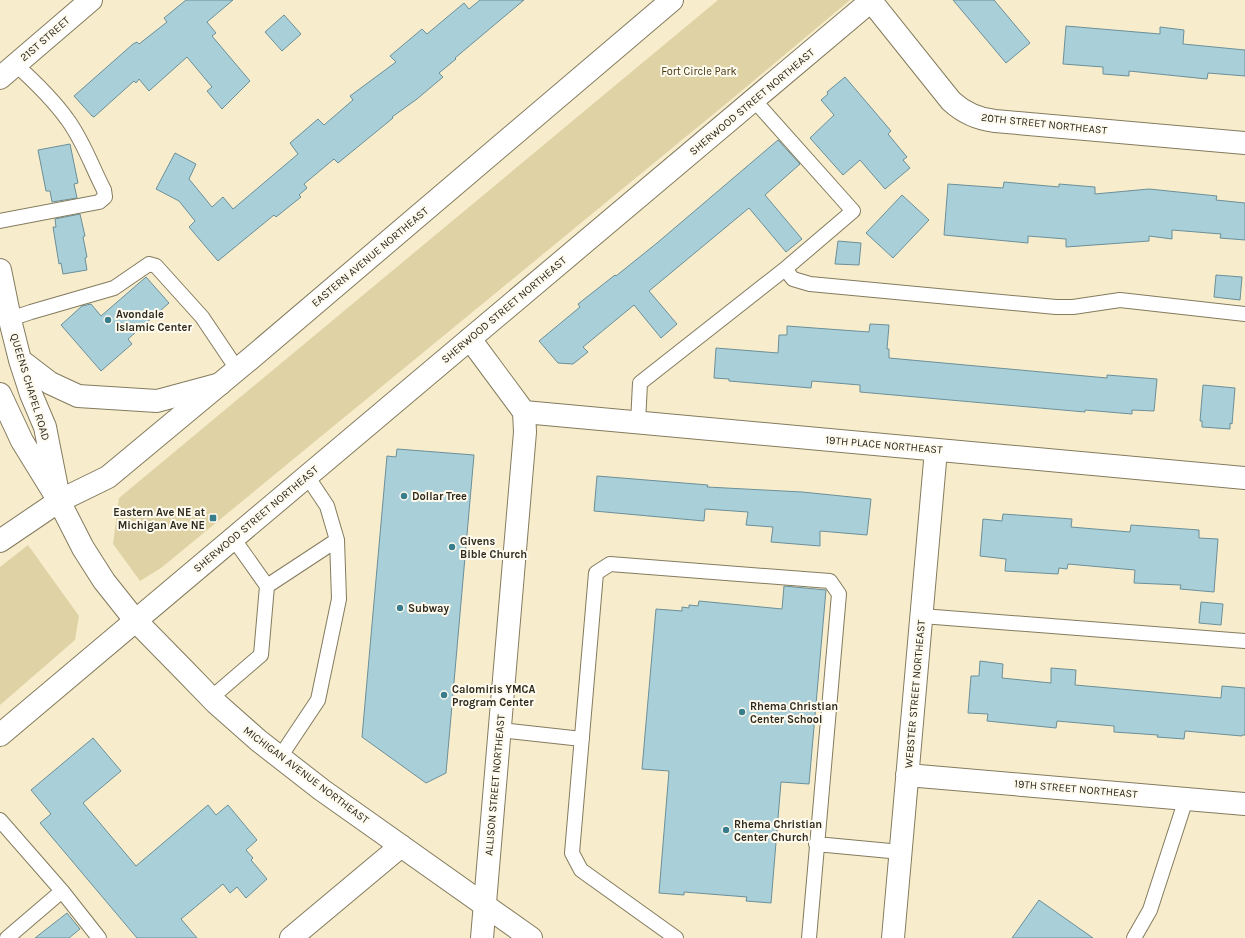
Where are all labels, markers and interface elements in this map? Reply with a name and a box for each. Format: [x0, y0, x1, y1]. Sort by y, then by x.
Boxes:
street label: 21ST STREET [18, 14, 73, 64]
street label: SHERWOOD STREET NORTHEAST [687, 46, 817, 158]
park label: Fort Circle Park [661, 65, 737, 78]
street label: 20TH STREET NORTHEAST [980, 111, 1108, 137]
street label: EASTERN AVENUE NORTHEAST [309, 204, 431, 310]
street label: SHERWOOD STREET NORTHEAST [439, 254, 569, 366]
place label: Avondale Islamic Center [116, 308, 192, 334]
marker: Avondale Islamic Center [103, 315, 113, 325]
street label: QUEENS CHAPEL ROAD [8, 332, 52, 442]
street label: 19TH PLACE NORTHEAST [825, 433, 944, 457]
street label: SHERWOOD STREET NORTHEAST [191, 463, 321, 575]
place label: Dollar Tree [412, 490, 467, 503]
marker: Dollar Tree [399, 491, 409, 501]
place label: Eastern Ave NE at Michigan Ave NE [113, 506, 206, 532]
marker: Eastern Ave NE at Michigan Ave NE [208, 513, 218, 523]
place label: Givens Bible Church [460, 535, 527, 561]
marker: Givens Bible Church [447, 542, 457, 552]
place label: Subway [408, 602, 449, 615]
marker: Subway [395, 603, 405, 613]
street label: WEBSTER STREET NORTHEAST [902, 619, 928, 769]
place label: Calomiris YMCA Program Center [452, 683, 536, 709]
marker: Calomiris YMCA Program Center [439, 690, 449, 700]
place label: Rhema Christian Center School [750, 700, 838, 726]
marker: Rhema Christian Center School [737, 707, 747, 717]
street label: ALLISON STREET NORTHEAST [482, 713, 508, 856]
street label: MICHIGAN AVENUE NORTHEAST [241, 724, 372, 827]
street label: 19TH STREET NORTHEAST [1014, 777, 1139, 801]
place label: Rhema Christian Center Church [734, 818, 822, 844]
marker: Rhema Christian Center Church [721, 825, 731, 835]

